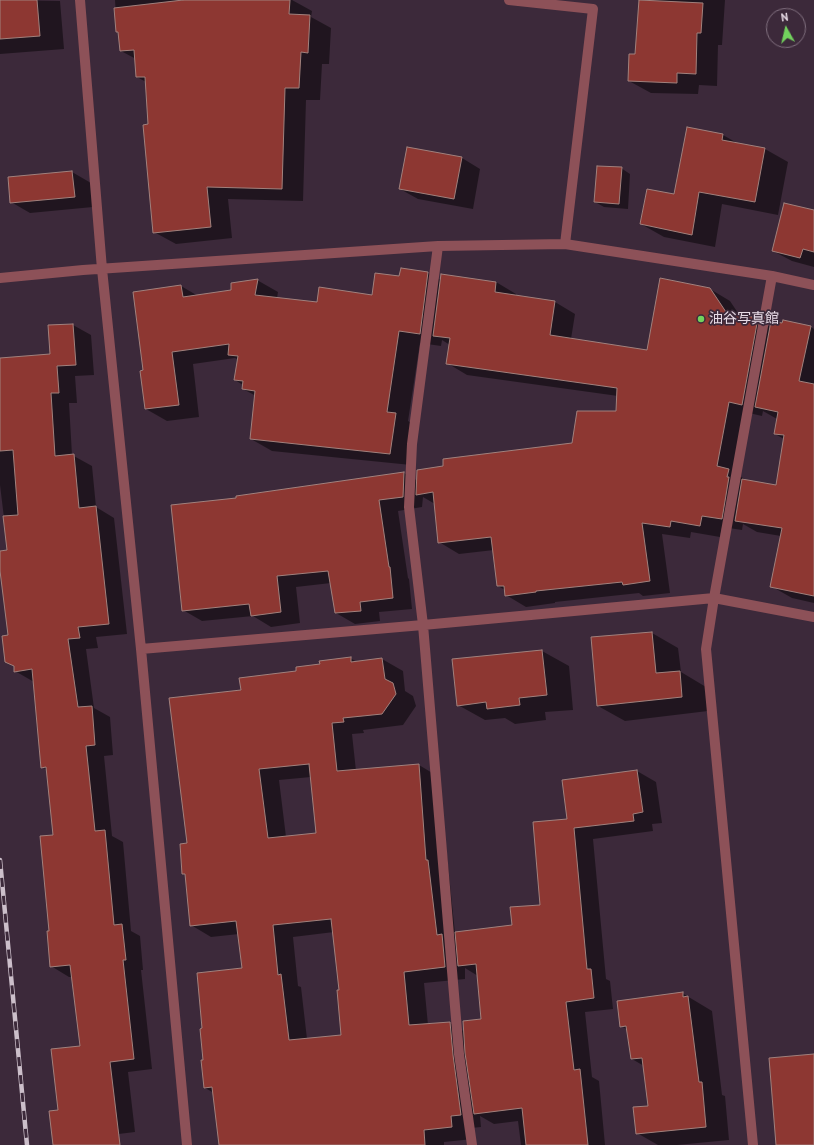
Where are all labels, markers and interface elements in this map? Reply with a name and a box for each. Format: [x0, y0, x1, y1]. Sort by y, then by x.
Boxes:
north arrow [766, 8, 806, 48]
text: N [780, 10, 789, 25]
place label: 油谷写真館 [709, 311, 779, 327]
marker: 油谷写真館 [696, 314, 706, 324]

